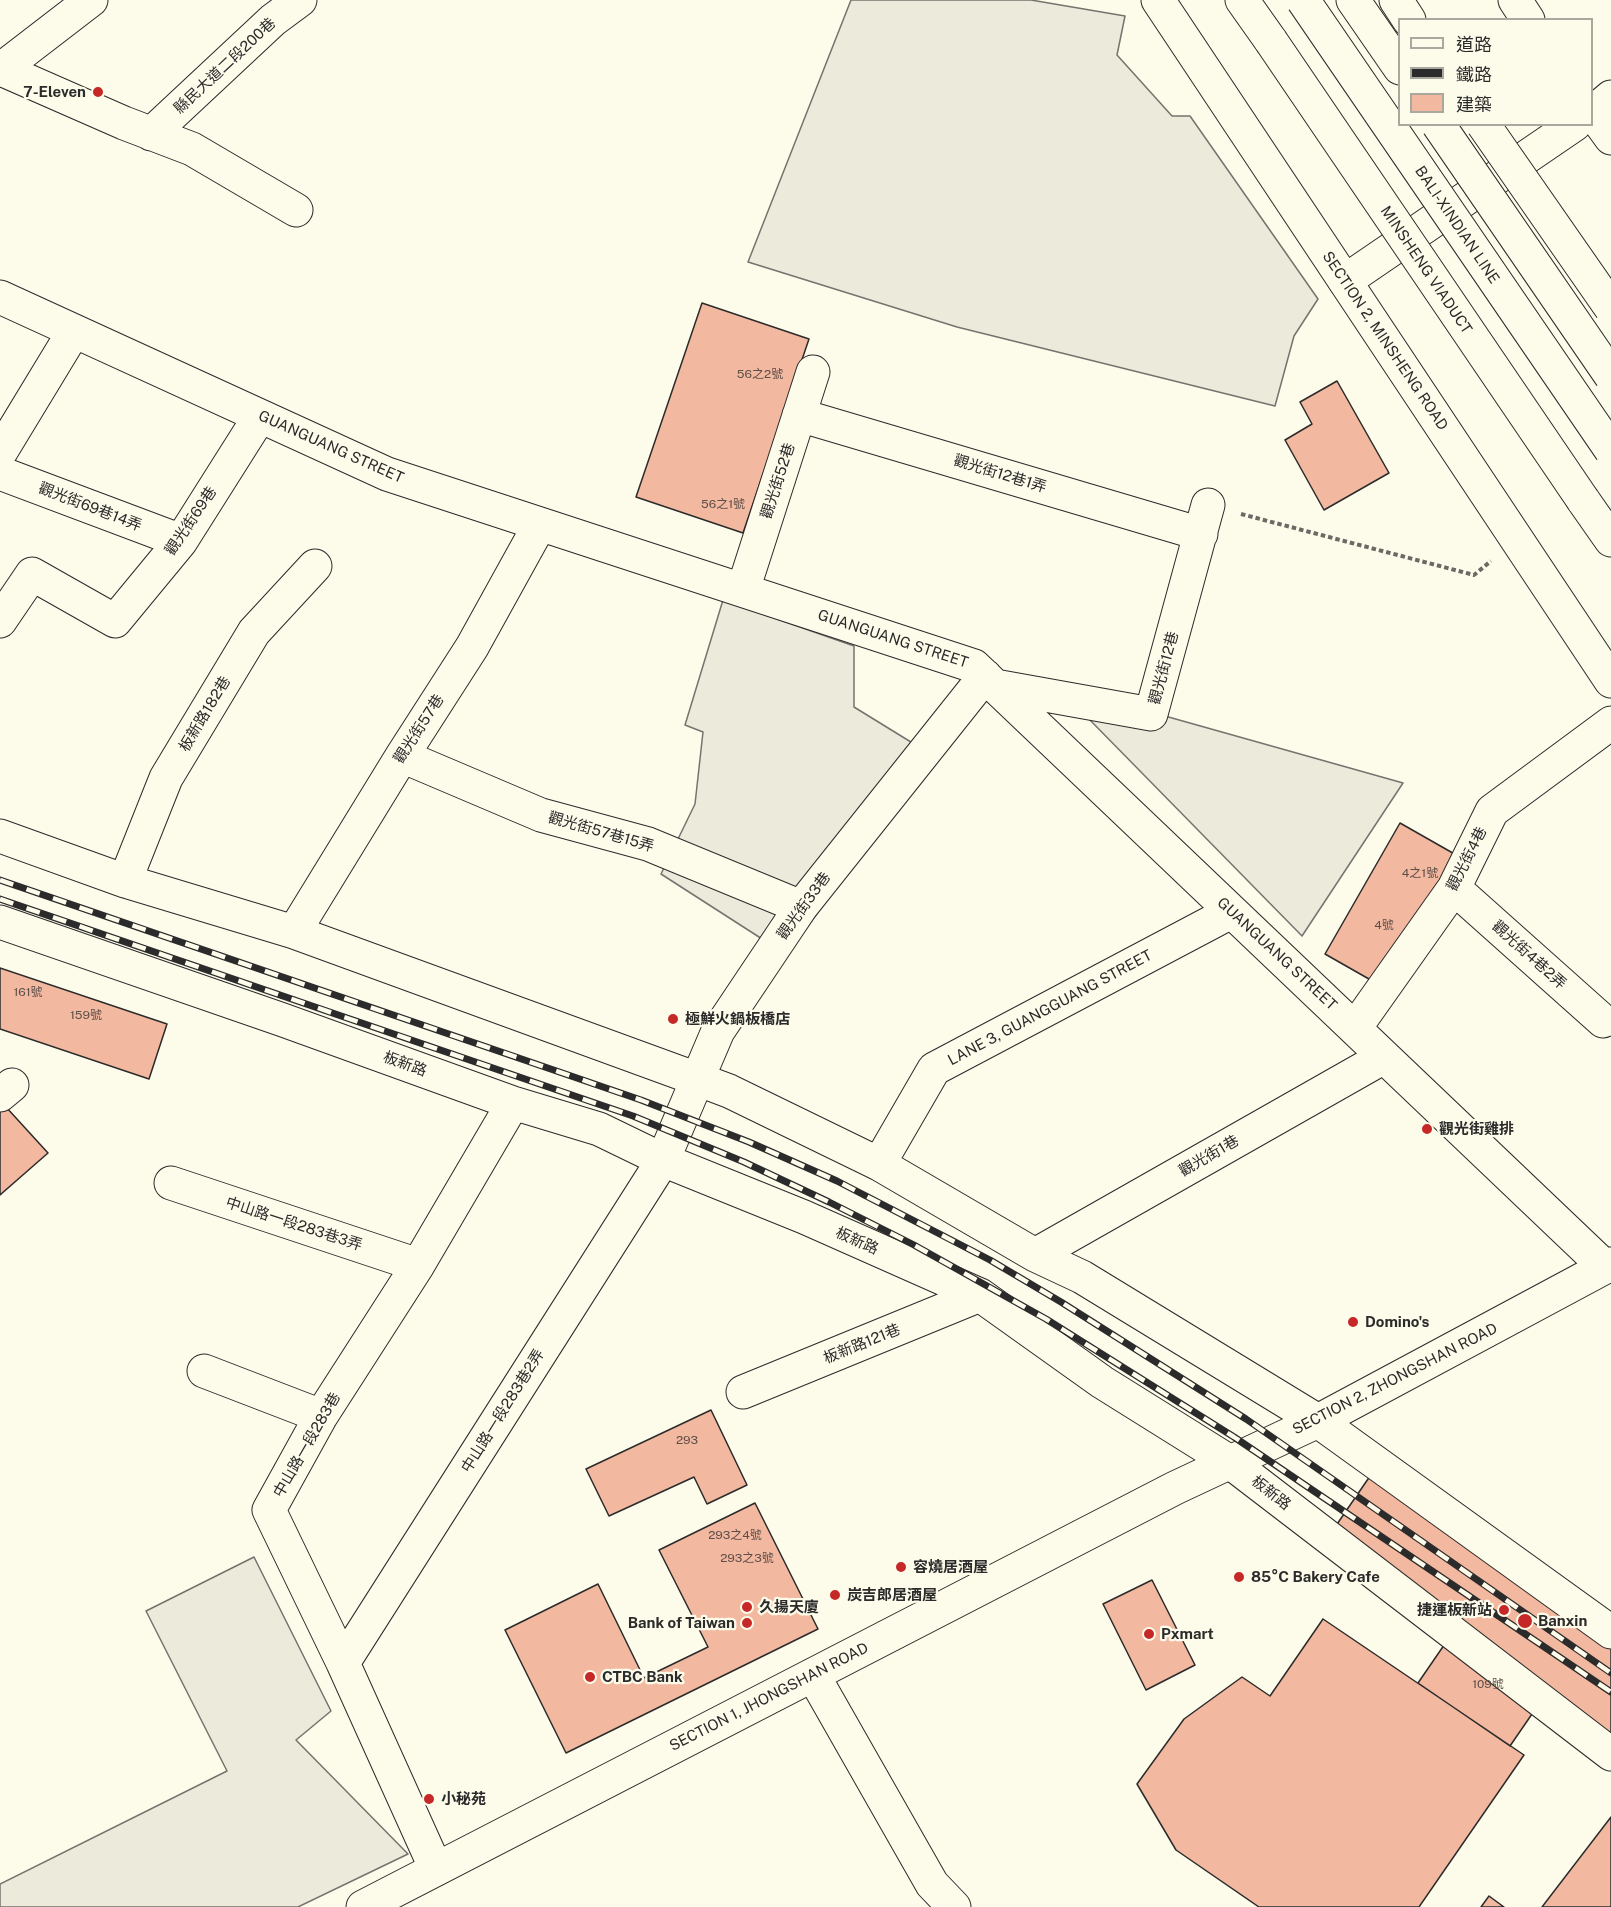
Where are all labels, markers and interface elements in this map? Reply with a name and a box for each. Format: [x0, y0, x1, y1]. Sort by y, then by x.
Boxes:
street label: 縣民大道二段200巷 [171, 14, 279, 118]
legend [1398, 18, 1593, 126]
text: 道路 [1456, 34, 1492, 55]
text: 鐵路 [1456, 64, 1492, 85]
place label: 7-Eleven [23, 83, 86, 101]
marker: 7-Eleven [91, 85, 105, 99]
text: 建築 [1456, 94, 1492, 115]
street label: BALI-XINDIAN LINE [1411, 163, 1503, 287]
street label: MINSHENG VIADUCT [1376, 203, 1476, 337]
street label: SECTION 2, MINSHENG ROAD [1318, 248, 1452, 434]
house number: 56之2號 [737, 367, 783, 381]
street label: GUANGUANG STREET [256, 407, 406, 487]
street label: 觀光街52巷 [757, 441, 799, 521]
street label: 觀光街12巷1弄 [951, 451, 1049, 497]
street label: 觀光街69巷14弄 [36, 479, 144, 535]
street label: 觀光街69巷 [162, 483, 220, 559]
house number: 56之1號 [701, 497, 745, 511]
street label: GUANGUANG STREET [815, 606, 971, 672]
street label: 觀光街12巷 [1146, 629, 1182, 707]
street label: 板新路182巷 [175, 673, 235, 755]
street label: 觀光街57巷 [390, 691, 448, 767]
street label: 觀光街57巷15弄 [546, 808, 656, 856]
street label: 觀光街4巷 [1443, 824, 1491, 894]
house number: 4之1號 [1402, 866, 1438, 880]
street label: 觀光街33巷 [774, 869, 834, 943]
street label: GUANGUANG STREET [1213, 894, 1341, 1014]
street label: 觀光街4巷2弄 [1488, 917, 1570, 993]
house number: 4號 [1374, 918, 1394, 932]
street label: LANE 3, GUANGGUANG STREET [945, 946, 1155, 1070]
house number: 161號 [13, 985, 43, 999]
house number: 159號 [70, 1008, 102, 1022]
place label: 極鮮火鍋板橋店 [685, 1010, 790, 1028]
marker: 極鮮火鍋板橋店 [666, 1012, 680, 1026]
street label: 板新路 [381, 1048, 429, 1080]
place label: 觀光街雞排 [1439, 1120, 1514, 1138]
marker: 觀光街雞排 [1420, 1122, 1434, 1136]
street label: 觀光街1巷 [1176, 1132, 1242, 1180]
street label: 中山路一段283巷3弄 [223, 1193, 365, 1255]
street label: 板新路 [833, 1224, 881, 1258]
place label: Domino's [1365, 1313, 1429, 1331]
marker: Domino's [1346, 1315, 1360, 1329]
street label: SECTION 2, ZHONGSHAN ROAD [1290, 1319, 1500, 1439]
street label: 板新路121巷 [821, 1320, 903, 1368]
street label: 中山路一段283巷2弄 [458, 1346, 548, 1476]
street label: 中山路一段283巷 [270, 1389, 344, 1501]
house number: 293 [676, 1433, 698, 1447]
street label: 板新路 [1248, 1472, 1294, 1514]
house number: 293之4號 [708, 1528, 762, 1542]
house number: 293之3號 [720, 1551, 774, 1565]
place label: 容燒居酒屋 [913, 1558, 988, 1576]
marker: 容燒居酒屋 [894, 1560, 908, 1574]
place label: 85°C Bakery Cafe [1251, 1568, 1380, 1586]
marker: 85°C Bakery Cafe [1232, 1570, 1246, 1584]
place label: 炭吉郎居酒屋 [847, 1586, 937, 1604]
marker: 炭吉郎居酒屋 [828, 1588, 842, 1602]
place label: 久揚天廈 [759, 1598, 819, 1616]
marker: 久揚天廈 [740, 1600, 754, 1614]
place label: 捷運板新站 [1417, 1601, 1492, 1619]
marker: 捷運板新站 [1497, 1603, 1511, 1617]
marker: Banxin [1516, 1612, 1534, 1630]
place label: Banxin [1538, 1612, 1587, 1630]
place label: Bank of Taiwan [628, 1614, 735, 1632]
marker: Bank of Taiwan [740, 1616, 754, 1630]
place label: Pxmart [1161, 1625, 1214, 1643]
marker: Pxmart [1142, 1627, 1156, 1641]
street label: SECTION 1, JHONGSHAN ROAD [666, 1639, 872, 1755]
place label: CTBC Bank [602, 1668, 683, 1686]
marker: CTBC Bank [583, 1670, 597, 1684]
house number: 109號 [1472, 1677, 1504, 1691]
place label: 小秘苑 [441, 1790, 486, 1808]
marker: 小秘苑 [422, 1792, 436, 1806]

